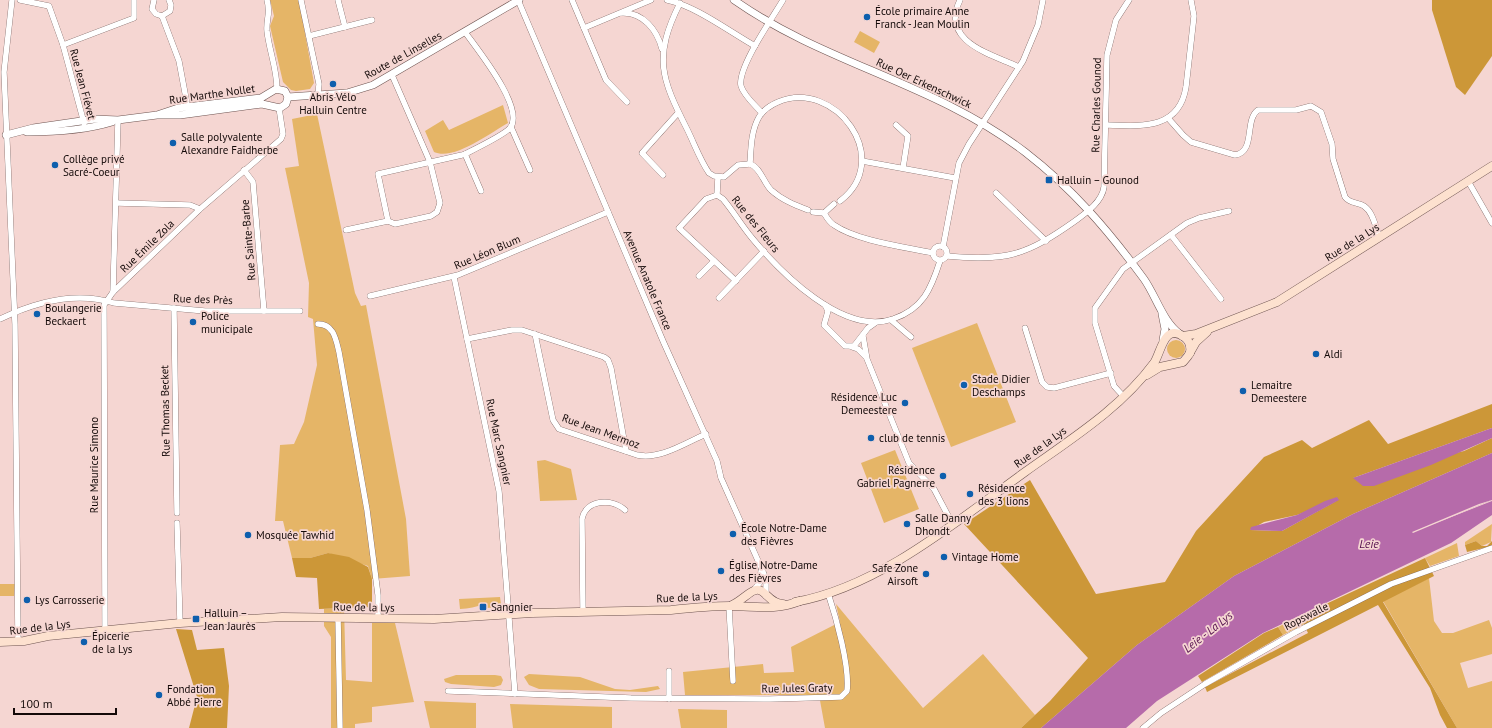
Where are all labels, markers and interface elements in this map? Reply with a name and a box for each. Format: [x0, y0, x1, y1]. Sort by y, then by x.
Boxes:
place label: École primaire Anne Franck - Jean Moulin [875, 4, 970, 31]
marker: École primaire Anne Franck - Jean Moulin [862, 12, 872, 22]
street label: Route de Linselles [362, 28, 444, 82]
street label: Rue Jean Fiévet [67, 47, 99, 121]
street label: Rue Oer Erkenschwick [874, 55, 975, 112]
street label: Rue Charles Gounod [1088, 57, 1104, 153]
marker: Abris Vélo Halluin Centre [328, 79, 338, 89]
street label: Rue Marthe Nollet [168, 81, 256, 107]
place label: Abris Vélo Halluin Centre [299, 90, 367, 117]
place label: Salle polyvalente Alexandre Faidherbe [181, 130, 279, 157]
marker: Salle polyvalente Alexandre Faidherbe [168, 138, 178, 148]
place label: Collège privé Sacré-Coeur [63, 152, 125, 179]
marker: Collège privé Sacré-Coeur [50, 160, 60, 170]
place label: Halluin – Gounod [1057, 173, 1139, 187]
marker: Halluin – Gounod [1044, 175, 1054, 185]
street label: Rue des Fleurs [729, 193, 783, 255]
street label: Rue Sainte-Barbe [237, 198, 259, 281]
street label: Rue Émile Zola [117, 217, 177, 275]
street label: Rue de la Lys [1322, 220, 1382, 264]
street label: Avenue Anatole France [621, 228, 676, 332]
street label: Rue Léon Blum [452, 232, 522, 272]
street label: Rue des Près [173, 291, 233, 307]
place label: Boulangerie Beckaert [45, 301, 102, 328]
marker: Boulangerie Beckaert [32, 309, 42, 319]
place label: Police municipale [201, 309, 253, 336]
marker: Police municipale [188, 317, 198, 327]
place label: Aldi [1324, 347, 1343, 361]
marker: Aldi [1311, 349, 1321, 359]
street label: Rue Thomas Becket [157, 365, 173, 457]
place label: Stade Didier Deschamps [972, 372, 1030, 399]
place label: Lemaitre Demeestere [1251, 378, 1307, 405]
marker: Stade Didier Deschamps [959, 380, 969, 390]
marker: Lemaitre Demeestere [1238, 386, 1248, 396]
place label: Résidence Luc Demeestere [831, 390, 897, 417]
street label: Rue Marc Sangnier [483, 398, 515, 487]
marker: Résidence Luc Demeestere [900, 398, 910, 408]
street label: Rue Jean Mermoz [560, 410, 642, 452]
street label: Rue Maurice Simono [87, 417, 101, 513]
street label: Rue de la Lys [1011, 423, 1069, 471]
place label: club de tennis [879, 431, 946, 445]
marker: club de tennis [866, 433, 876, 443]
place label: Résidence Gabriel Pagnerre [857, 463, 935, 490]
marker: Résidence Gabriel Pagnerre [938, 471, 948, 481]
place label: Résidence des 3 lions [978, 481, 1029, 508]
marker: Résidence des 3 lions [965, 489, 975, 499]
place label: Salle Danny Dhondt [915, 511, 972, 538]
marker: Salle Danny Dhondt [902, 519, 912, 529]
place label: École Notre-Dame des Fièvres [741, 521, 827, 548]
place label: Mosquée Tawhid [256, 528, 334, 542]
marker: École Notre-Dame des Fièvres [728, 529, 738, 539]
marker: Mosquée Tawhid [243, 530, 253, 540]
water label: Leie [1359, 536, 1379, 551]
place label: Vintage Home [951, 550, 1019, 564]
marker: Vintage Home [939, 552, 949, 562]
place label: Église Notre-Dame des Fièvres [729, 558, 818, 585]
place label: Safe Zone Airsoft [872, 561, 918, 588]
marker: Église Notre-Dame des Fièvres [716, 566, 726, 576]
marker: Safe Zone Airsoft [921, 569, 931, 579]
street label: Rue de la Lys [656, 588, 718, 606]
place label: Lys Carrosserie [35, 593, 105, 607]
marker: Lys Carrosserie [22, 595, 32, 605]
street label: Rue de la Lys [333, 599, 395, 615]
street label: Ropswalle [1281, 599, 1331, 633]
place label: Sangnier [491, 600, 533, 614]
marker: Sangnier [478, 602, 488, 612]
place label: Halluin – Jean Jaurès [203, 606, 256, 633]
water label: Leie - La Lys [1180, 608, 1236, 656]
marker: Halluin – Jean Jaurès [191, 614, 201, 624]
street label: Rue de la Lys [9, 616, 72, 638]
place label: Épicerie de la Lys [92, 629, 133, 656]
marker: Épicerie de la Lys [79, 637, 89, 647]
street label: Rue Jules Graty [761, 680, 834, 696]
place label: Fondation Abbé Pierre [167, 682, 222, 709]
scale bar [14, 690, 116, 716]
marker: Fondation Abbé Pierre [154, 690, 164, 700]
text: 100 m [20, 696, 53, 711]

